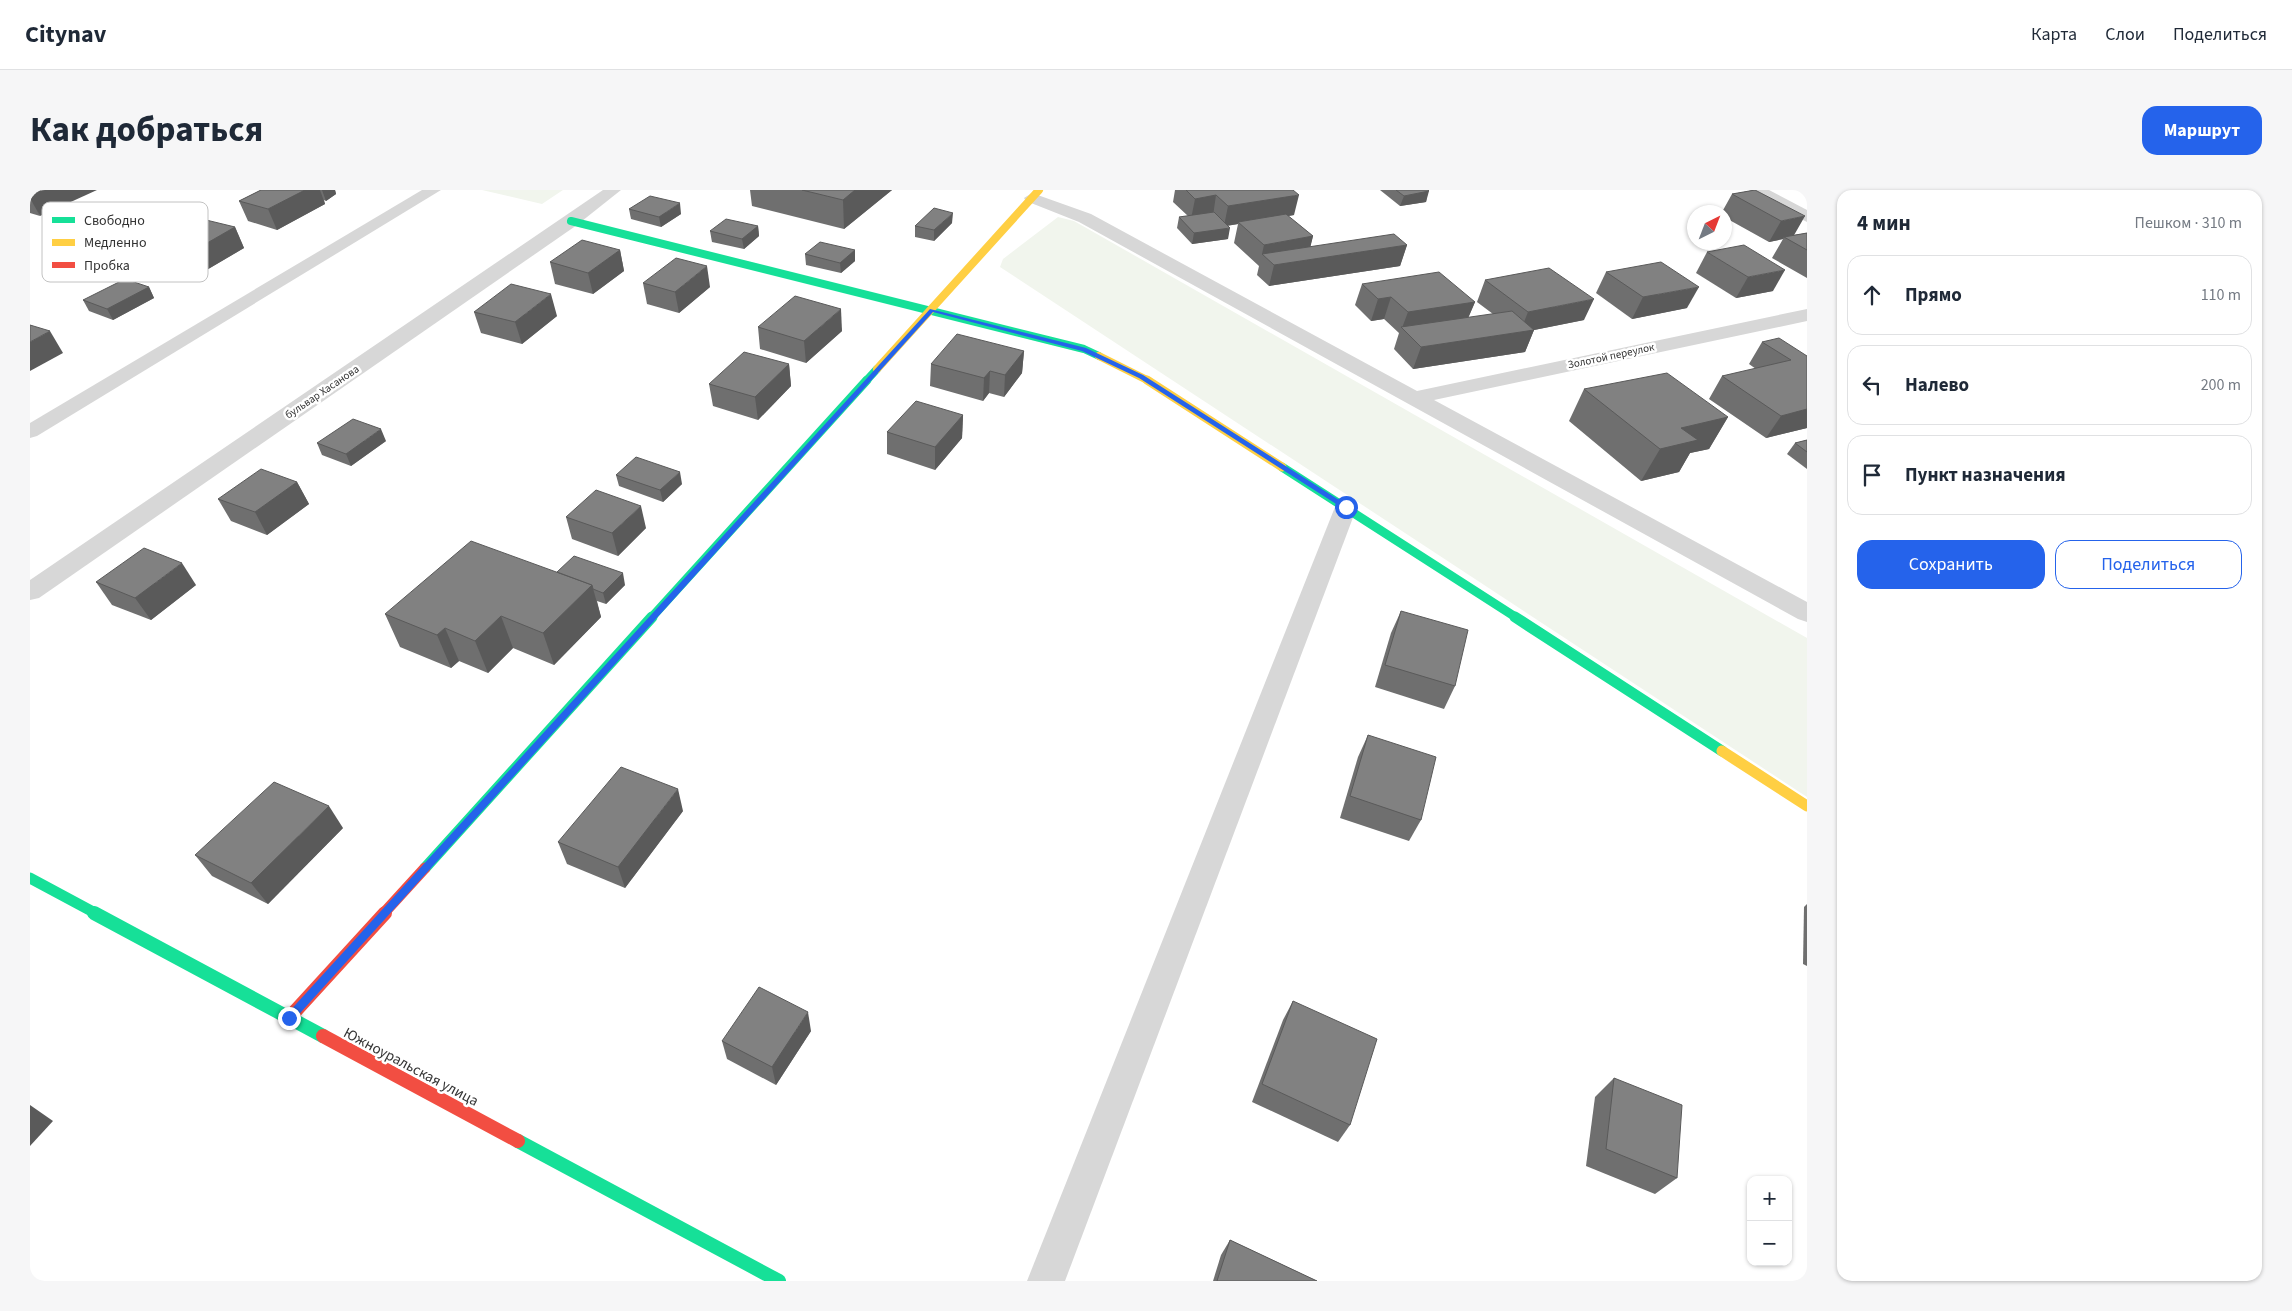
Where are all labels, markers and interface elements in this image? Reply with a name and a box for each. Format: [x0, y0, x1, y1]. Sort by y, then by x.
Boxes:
text: Citynav [25, 17, 106, 52]
text: Карта [2031, 22, 2077, 47]
text: Слои [2105, 22, 2145, 47]
text: Поделиться [2173, 22, 2267, 47]
text: Как добраться [30, 105, 263, 155]
button: Маршрут [2142, 106, 2262, 155]
legend [42, 202, 208, 282]
north arrow [1687, 205, 1732, 250]
text: 4 мин [1857, 208, 1911, 238]
text: Свободно [84, 211, 145, 231]
text: Пешком · 310 m [2135, 212, 2242, 234]
text: Медленно [84, 233, 147, 253]
text: Пробка [84, 256, 130, 276]
icon: ahead [1858, 281, 1886, 309]
text: Прямо [1905, 282, 1962, 309]
text: 110 m [2201, 284, 2241, 306]
street label: Золотой переулок [1566, 339, 1656, 373]
street label: бульвар Хасанова [282, 362, 362, 422]
icon: left [1858, 371, 1886, 399]
text: Налево [1905, 372, 1969, 399]
text: 200 m [2201, 374, 2241, 396]
icon: arrive [1858, 461, 1886, 489]
text: Пункт назначения [1905, 462, 2066, 489]
route start [1335, 496, 1358, 519]
button: Сохранить [1857, 540, 2045, 589]
button: Поделиться [2055, 540, 2242, 589]
route end [278, 1007, 301, 1030]
street label: Южноуральская улица [340, 1022, 482, 1112]
map controls [1747, 1176, 1792, 1266]
button: + [1747, 1176, 1792, 1221]
button: − [1747, 1221, 1792, 1266]

